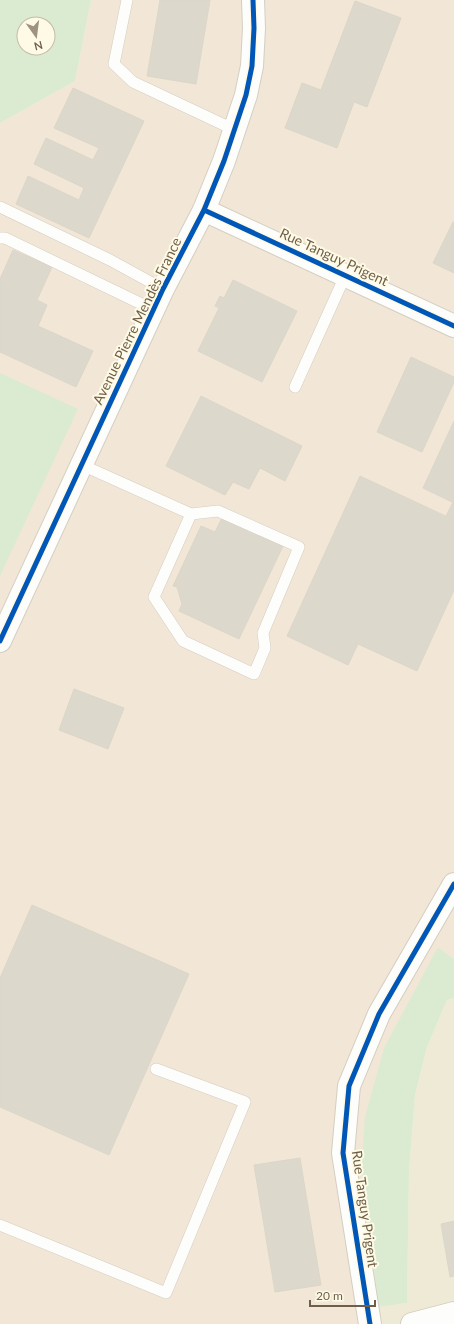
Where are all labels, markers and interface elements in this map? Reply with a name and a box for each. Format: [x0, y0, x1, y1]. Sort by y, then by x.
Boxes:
north arrow [16, 16, 56, 56]
text: N [33, 39, 44, 54]
street label: Rue Tanguy Prigent [277, 224, 391, 289]
street label: Avenue Pierre Mendès France [89, 234, 184, 407]
street label: Rue Tanguy Prigent [349, 1149, 382, 1268]
scale bar [310, 1282, 375, 1308]
text: 20 m [316, 1288, 343, 1303]

